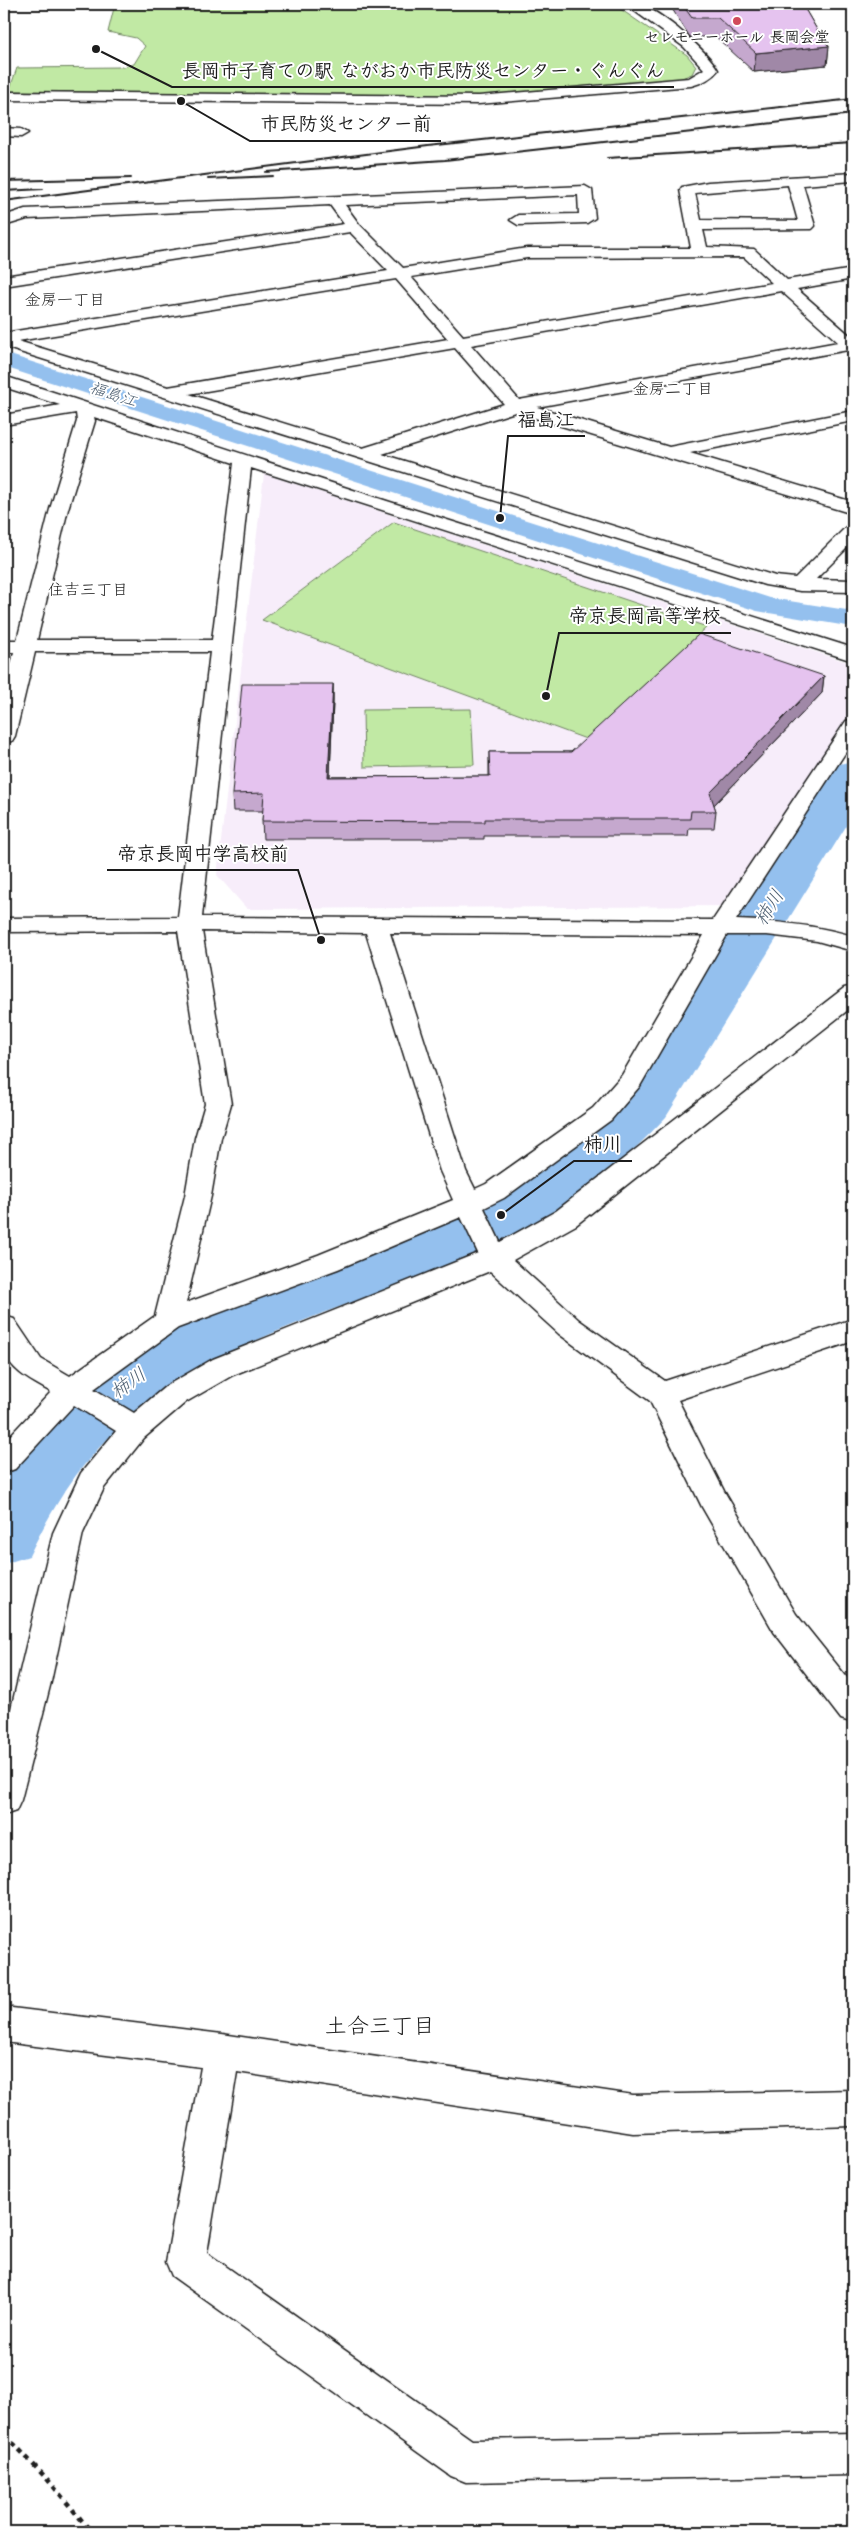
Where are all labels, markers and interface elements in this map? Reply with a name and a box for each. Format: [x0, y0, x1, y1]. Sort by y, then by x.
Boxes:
marker: セレモニーホール 長岡会堂 [731, 15, 743, 27]
place label: セレモニーホール 長岡会堂 [644, 26, 830, 50]
callout: 長岡市子育ての駅 ながおか市民防災センター・ぐんぐん [172, 53, 674, 87]
text: 長岡市子育ての駅 ながおか市民防災センター・ぐんぐん [182, 57, 664, 87]
callout: 市民防災センター前 [250, 107, 441, 141]
text: 市民防災センター前 [260, 110, 432, 140]
district label: 金房一丁目 [25, 288, 105, 313]
water label: 福島江 [86, 376, 141, 415]
district label: 金房二丁目 [633, 377, 713, 402]
callout: 福島江 [508, 402, 585, 436]
text: 福島江 [517, 406, 575, 436]
district label: 住吉三丁目 [48, 578, 128, 603]
callout: 帝京長岡高等学校 [559, 599, 731, 633]
text: 帝京長岡高等学校 [569, 602, 721, 632]
callout: 帝京長岡中学高校前 [107, 836, 298, 870]
text: 帝京長岡中学高校前 [117, 840, 289, 870]
water label: 柿川 [747, 884, 793, 932]
callout: 柿川 [574, 1127, 632, 1161]
text: 柿川 [584, 1131, 622, 1161]
water label: 柿川 [105, 1361, 153, 1407]
district label: 土合三丁目 [325, 2010, 435, 2045]

